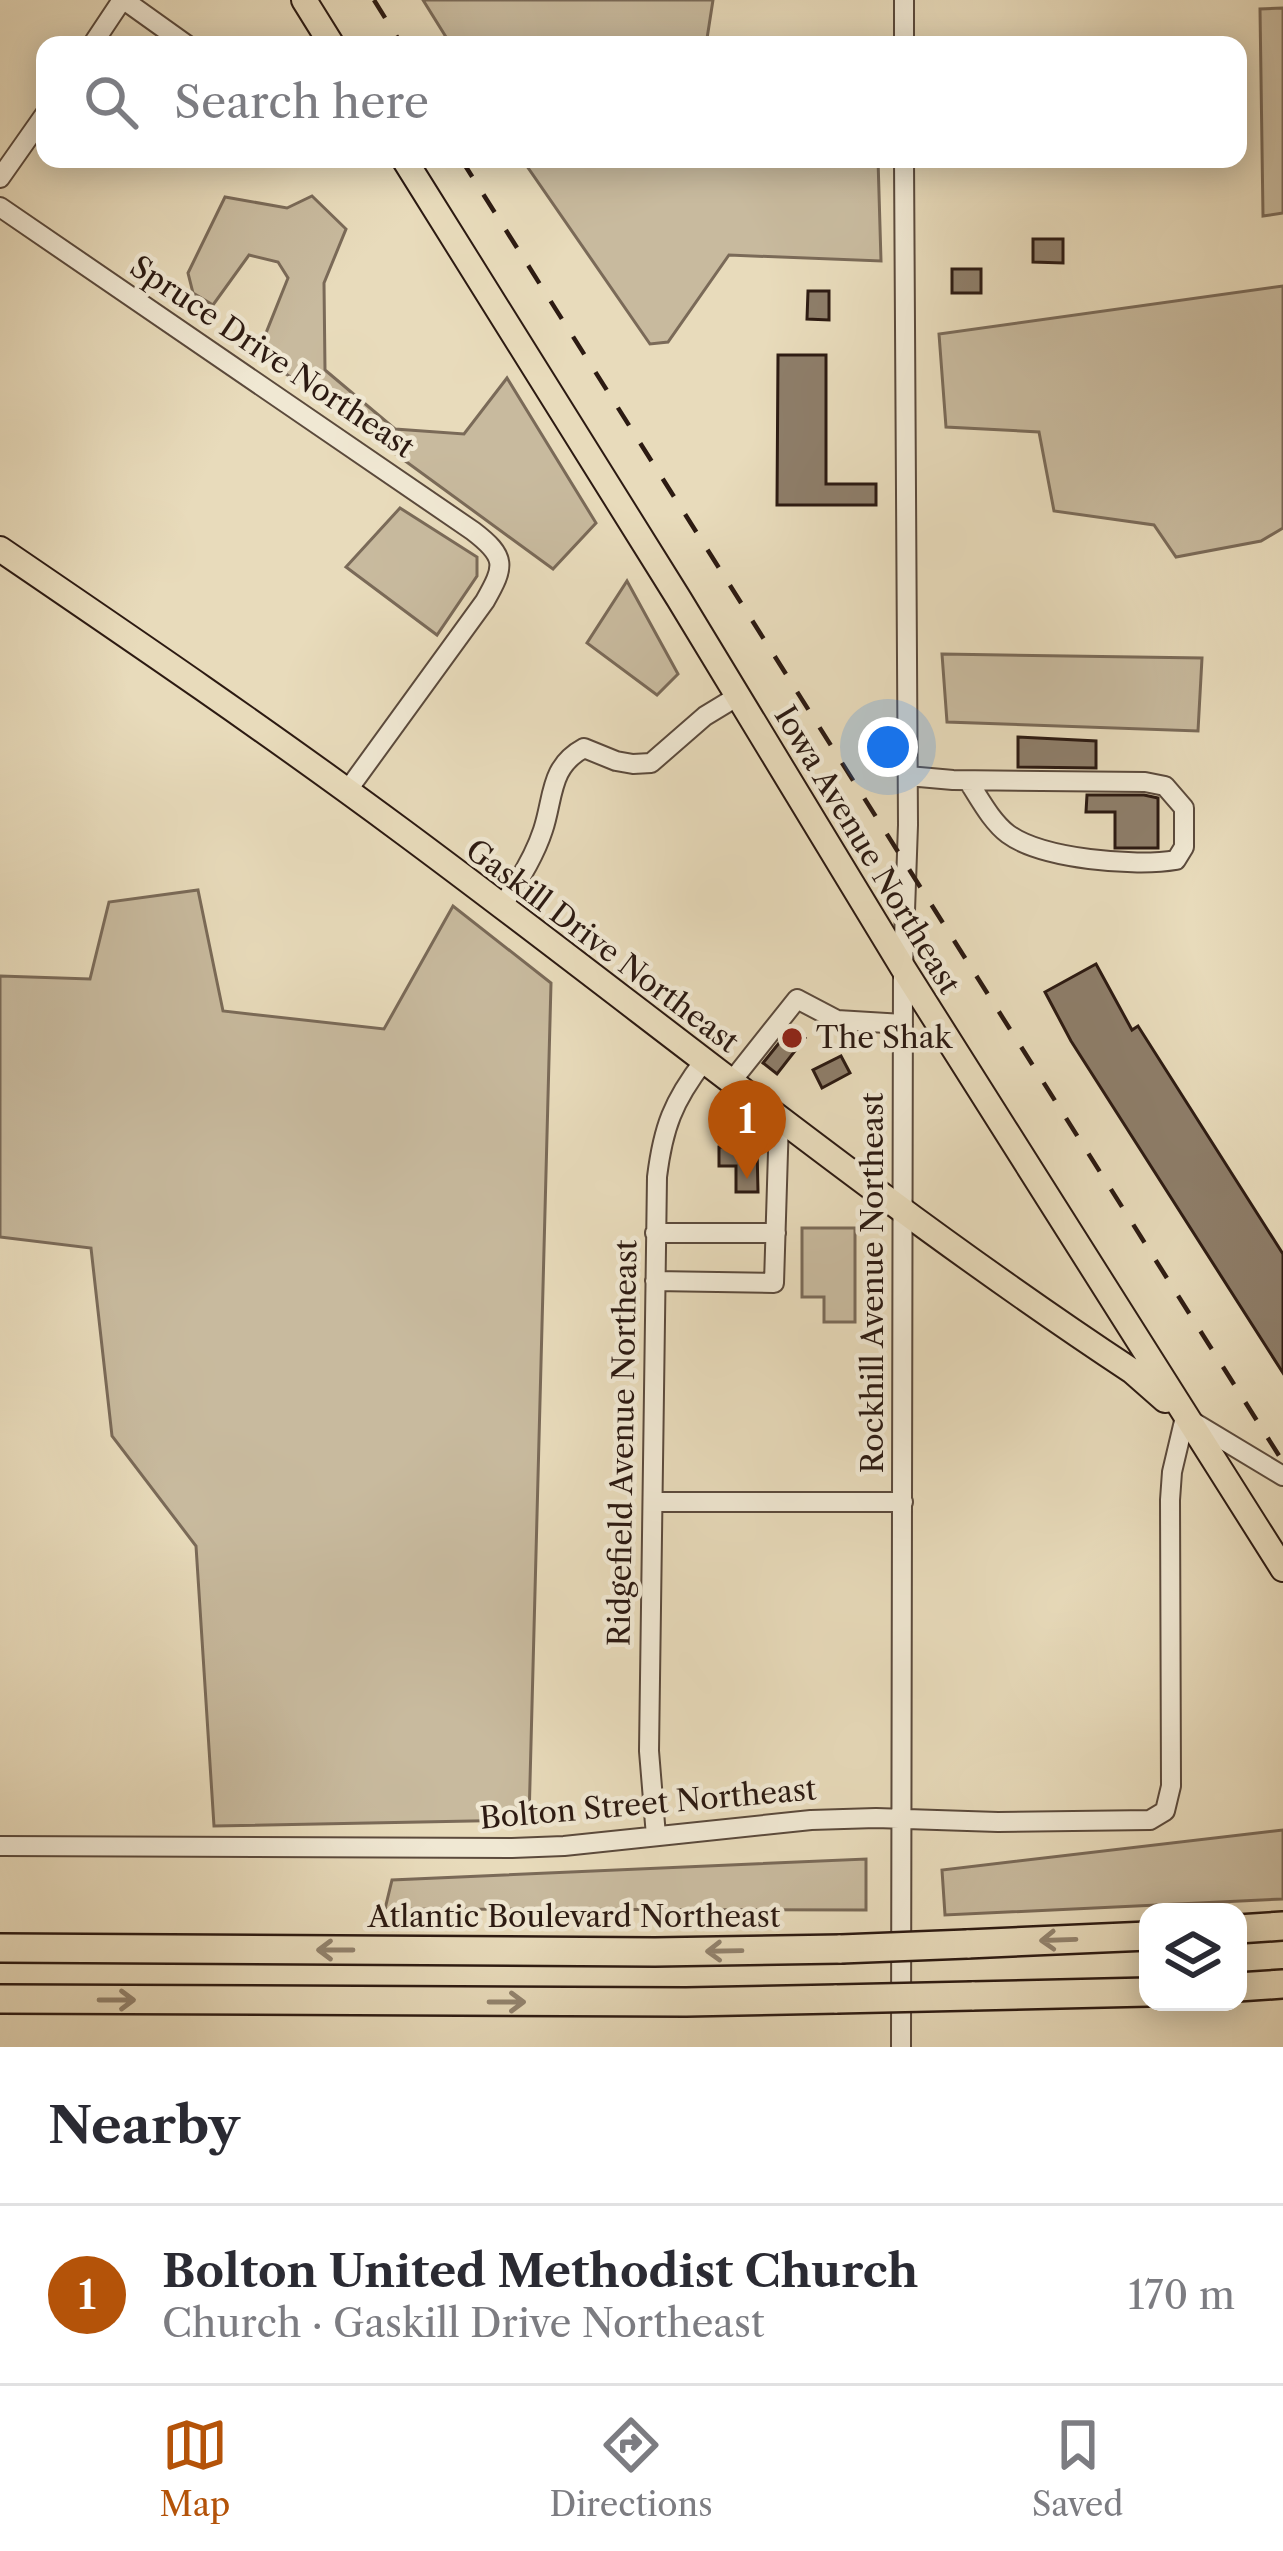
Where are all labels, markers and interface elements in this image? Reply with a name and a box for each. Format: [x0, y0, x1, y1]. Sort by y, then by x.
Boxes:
search box [36, 36, 1247, 168]
icon: search [78, 69, 144, 135]
text: Search here [174, 74, 429, 130]
street label: Spruce Drive Northeast [123, 248, 422, 466]
street label: Iowa Avenue Northeast [767, 699, 968, 1001]
your location [858, 717, 918, 777]
street label: Gaskill Drive Northeast [459, 831, 746, 1060]
place label: The Shak [816, 1019, 954, 1056]
marker: The Shak [779, 1025, 805, 1051]
pin: 1 [708, 1080, 786, 1179]
street label: Rockhill Avenue Northeast [854, 1092, 891, 1473]
street label: Ridgefield Avenue Northeast [600, 1239, 645, 1647]
street label: Bolton Street Northeast [478, 1770, 818, 1837]
street label: Atlantic Boulevard Northeast [367, 1898, 781, 1935]
map controls [1139, 1903, 1247, 2011]
button: layers [1139, 1903, 1247, 2011]
one-way arrow [1039, 1929, 1078, 1952]
one-way arrow [316, 1939, 355, 1961]
one-way arrow [705, 1940, 744, 1962]
one-way arrow [97, 1988, 136, 2011]
one-way arrow [487, 1991, 526, 2013]
text: Nearby [48, 2094, 240, 2156]
text: Bolton United Methodist Church [162, 2243, 918, 2299]
text: 1 [78, 2271, 96, 2319]
text: 170 m [1128, 2271, 1235, 2319]
text: Church · Gaskill Drive Northeast [162, 2299, 764, 2347]
tab: Map [160, 2412, 230, 2525]
tab: Directions [550, 2412, 713, 2525]
tab: Saved [1032, 2412, 1123, 2525]

